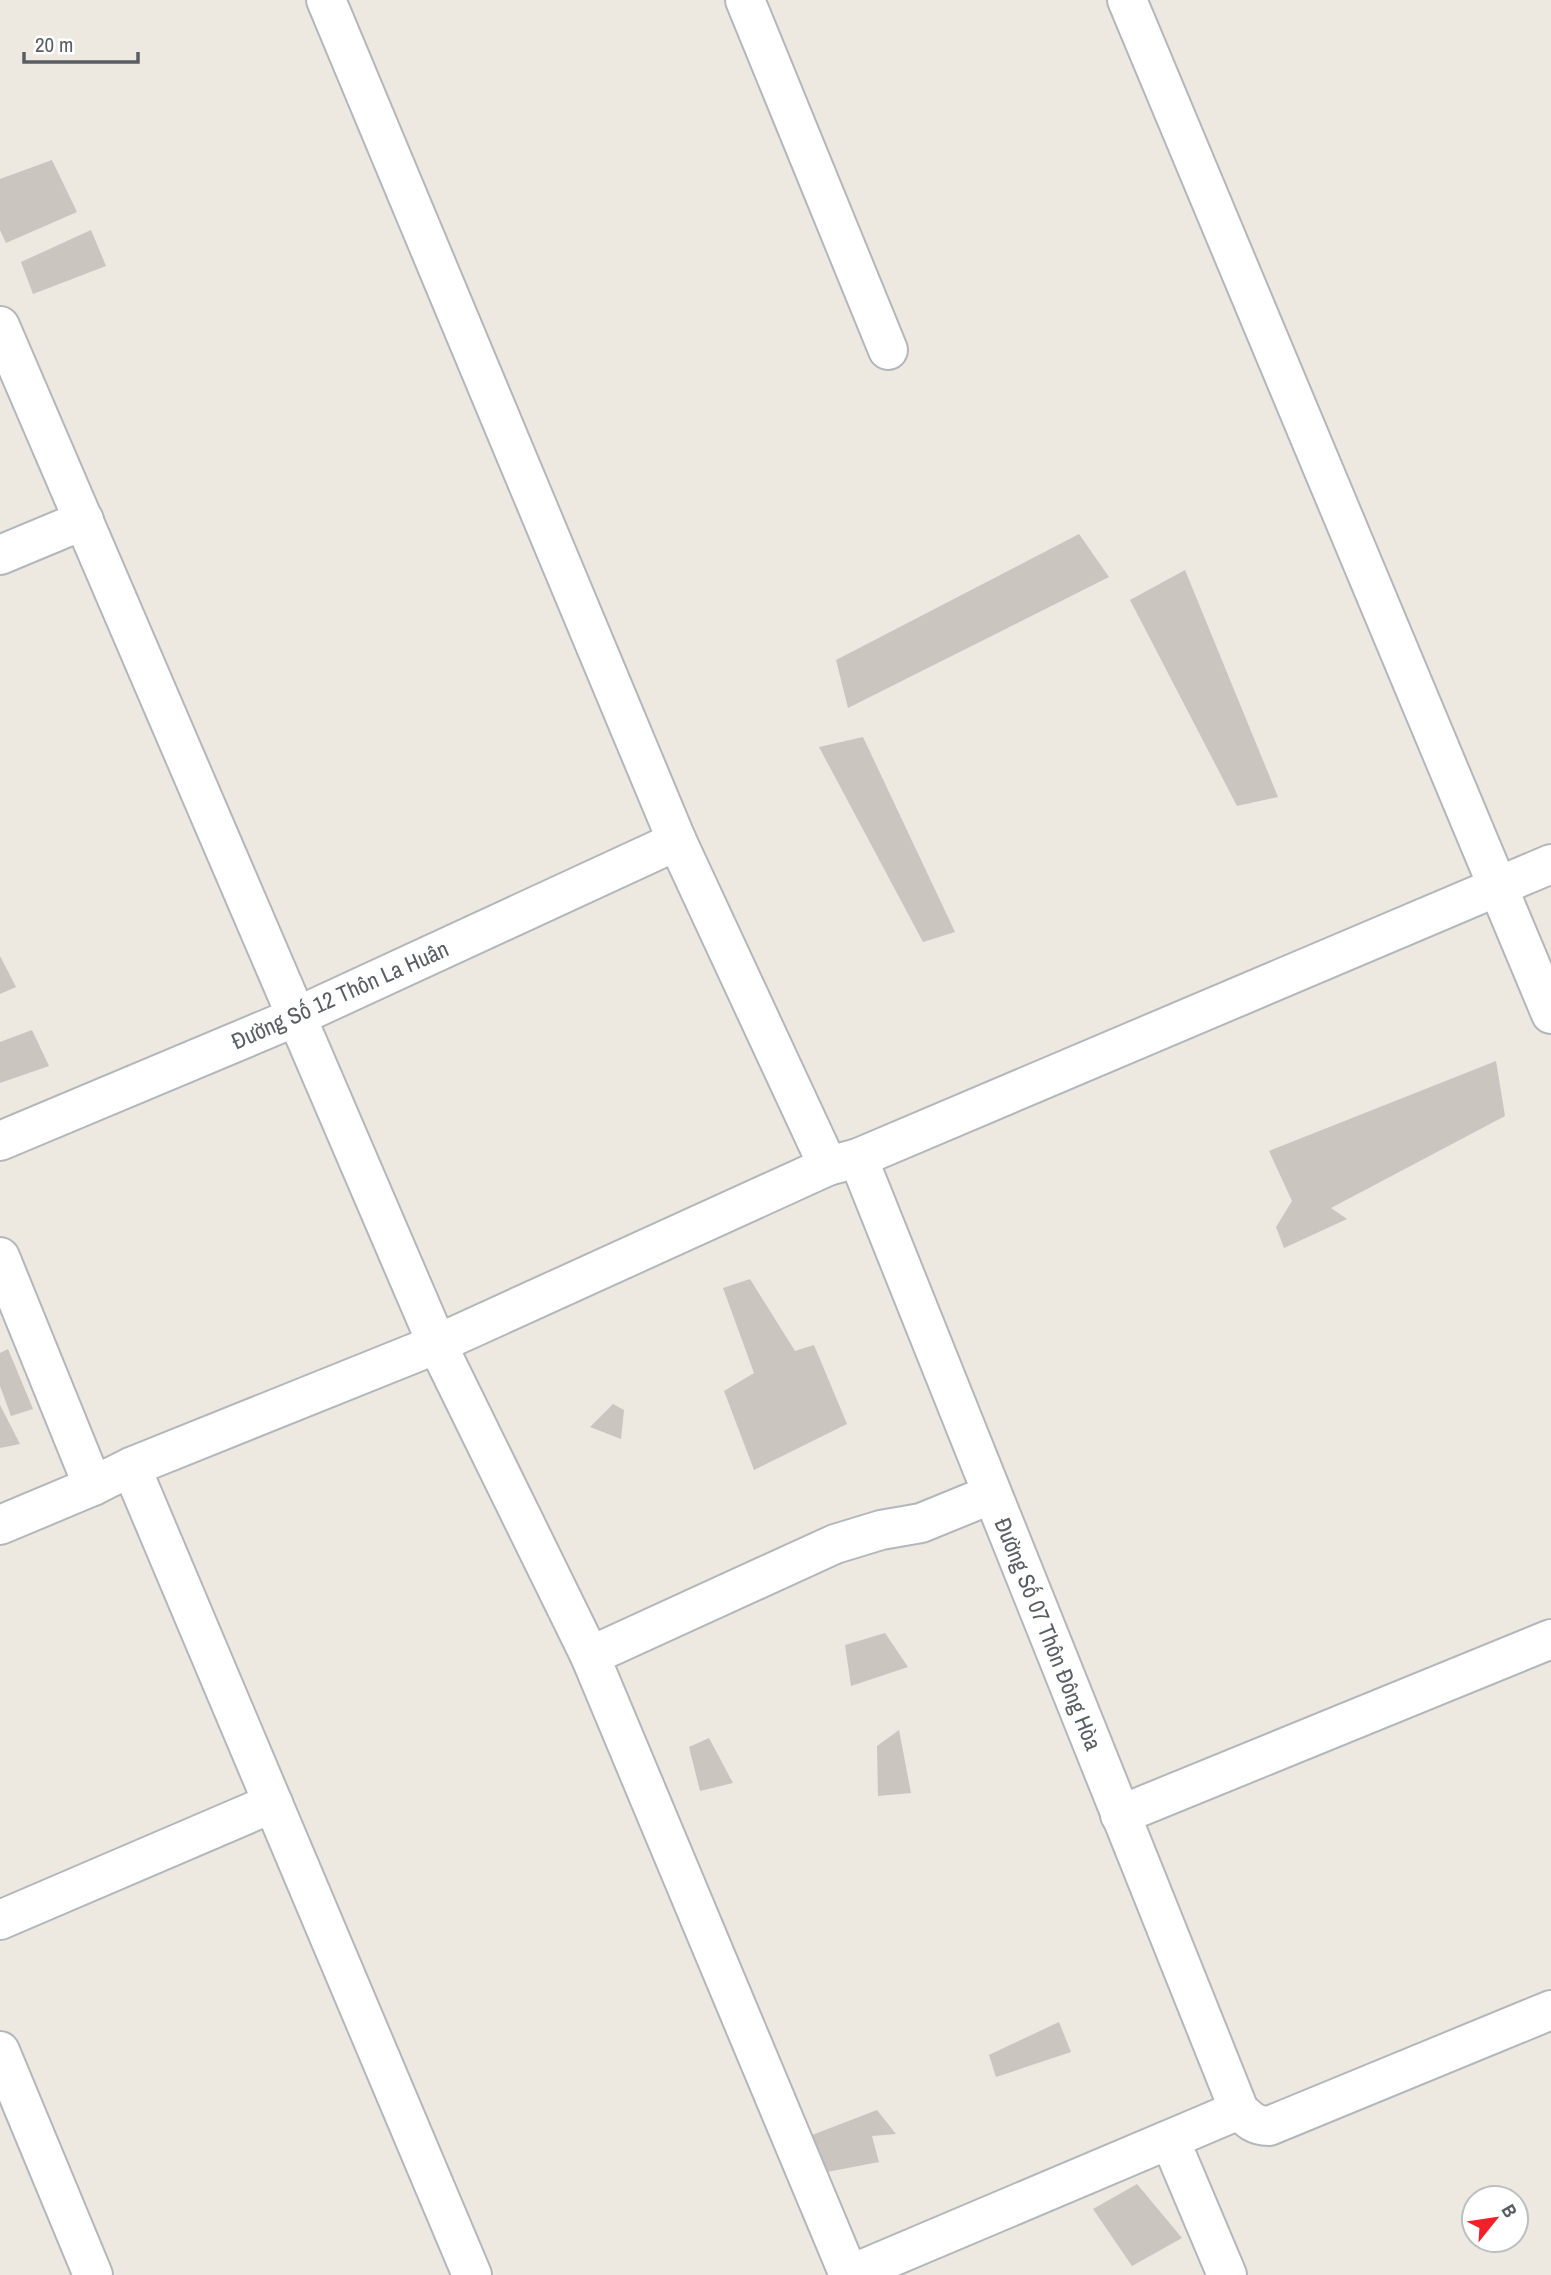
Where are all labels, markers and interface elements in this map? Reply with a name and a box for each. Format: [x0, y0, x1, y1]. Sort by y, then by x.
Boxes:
scale bar [24, 21, 138, 65]
text: 20 m [35, 30, 73, 59]
street label: Đường Số 12 Thôn La Huân [226, 933, 453, 1056]
street label: Đường Số 07 Thôn Đông Hòa [988, 1513, 1110, 1755]
north arrow [1460, 2184, 1530, 2254]
text: B [1496, 2199, 1524, 2222]

